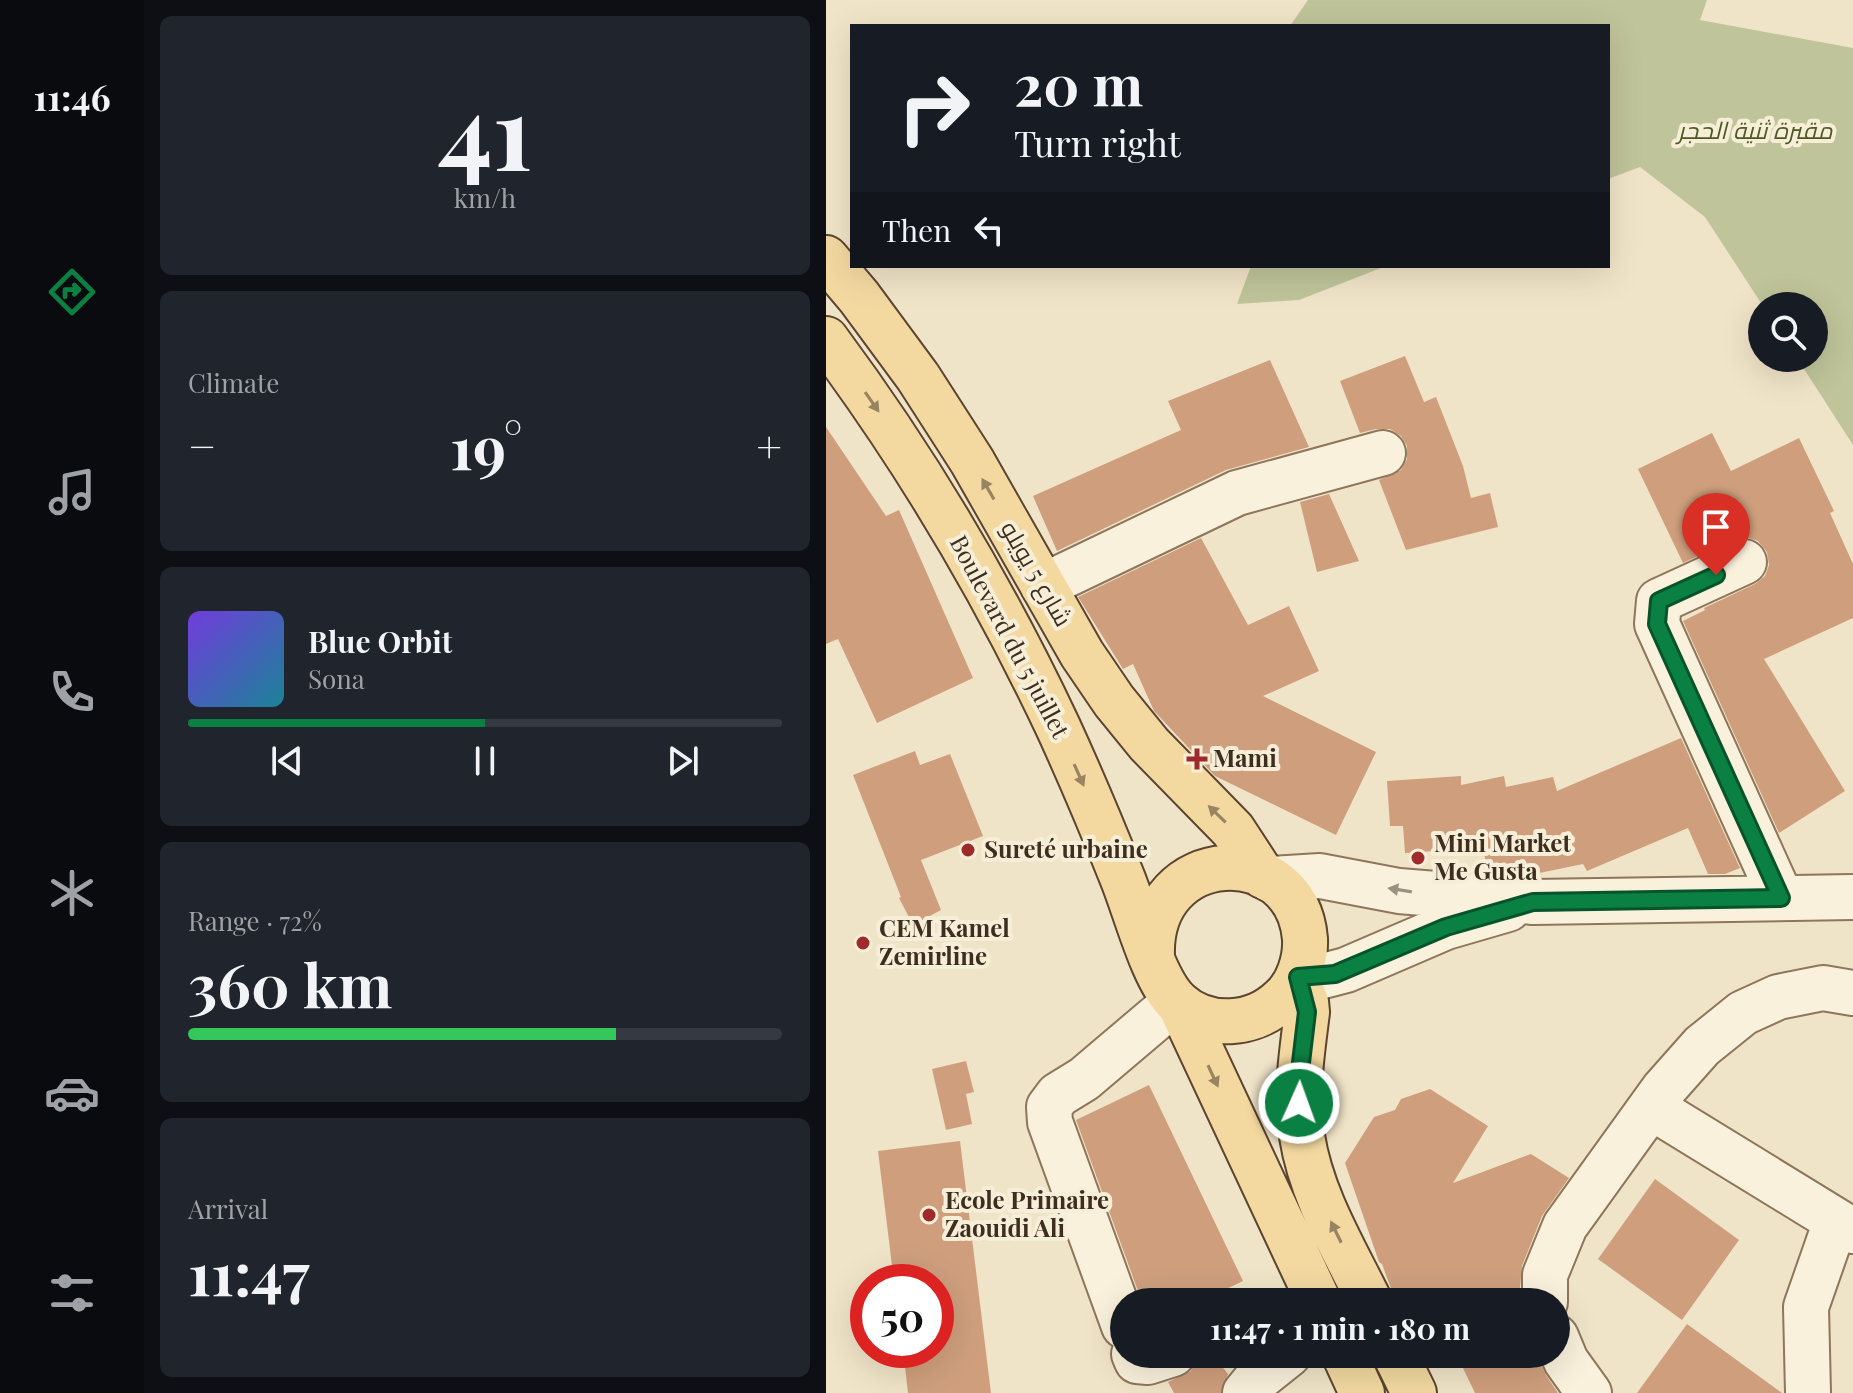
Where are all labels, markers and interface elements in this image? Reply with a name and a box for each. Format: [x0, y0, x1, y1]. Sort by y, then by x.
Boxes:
text: 20 m [1014, 46, 1143, 121]
icon: right [882, 56, 986, 160]
text: 41 [438, 58, 532, 197]
text: 11:46 [33, 72, 111, 120]
park label: مقبرة ثنية الحجر [1675, 113, 1833, 145]
text: Turn right [1014, 118, 1181, 166]
text: km/h [454, 180, 516, 215]
icon: left [967, 208, 1011, 252]
text: Then [882, 210, 951, 250]
icon: directions [44, 264, 100, 320]
map controls [1748, 292, 1828, 372]
button: search [1748, 292, 1828, 372]
text: Climate [188, 365, 279, 400]
one-way arrow [864, 391, 879, 412]
text: 19° [450, 405, 523, 485]
text: − [188, 415, 216, 474]
text: + [756, 415, 782, 474]
icon: music [44, 464, 100, 520]
one-way arrow [981, 478, 995, 500]
pin [1682, 493, 1750, 575]
icon: arrive [1694, 505, 1738, 549]
street label: شارع 5 يويلو [993, 515, 1081, 632]
street label: Boulevard du 5 juillet [944, 529, 1078, 744]
text: Blue Orbit [308, 621, 452, 661]
text: Sona [308, 661, 365, 696]
icon: phone [44, 664, 100, 720]
icon: previous [265, 739, 309, 783]
icon: pause [463, 739, 507, 783]
icon: next [661, 739, 705, 783]
place label: Mami [1213, 741, 1277, 773]
marker: Mami [1188, 750, 1206, 768]
one-way arrow [1073, 764, 1086, 787]
one-way arrow [1208, 805, 1227, 823]
place label: Mini Market Me Gusta [1434, 826, 1571, 886]
place label: Sureté urbaine [984, 832, 1148, 864]
marker: Sureté urbaine [959, 841, 977, 859]
marker: Mini Market Me Gusta [1409, 849, 1427, 867]
icon: climate [44, 865, 100, 921]
one-way arrow [1387, 883, 1412, 896]
text: Range · 72% [188, 903, 322, 938]
place label: CEM Kamel Zemirline [879, 911, 1010, 971]
marker: CEM Kamel Zemirline [854, 934, 872, 952]
text: 360 km [188, 943, 392, 1023]
position arrow [1257, 1061, 1341, 1145]
one-way arrow [1206, 1064, 1220, 1088]
icon: car [44, 1065, 100, 1121]
place label: Ecole Primaire Zaouidi Ali [945, 1183, 1109, 1243]
text: Arrival [188, 1191, 268, 1226]
marker: Ecole Primaire Zaouidi Ali [920, 1206, 938, 1224]
one-way arrow [1329, 1220, 1343, 1243]
text: 11:47 [188, 1231, 310, 1311]
speed limit sign: 50 [850, 1264, 954, 1368]
icon: filters [44, 1265, 100, 1321]
text: 11:47 · 1 min · 180 m [1210, 1308, 1470, 1348]

